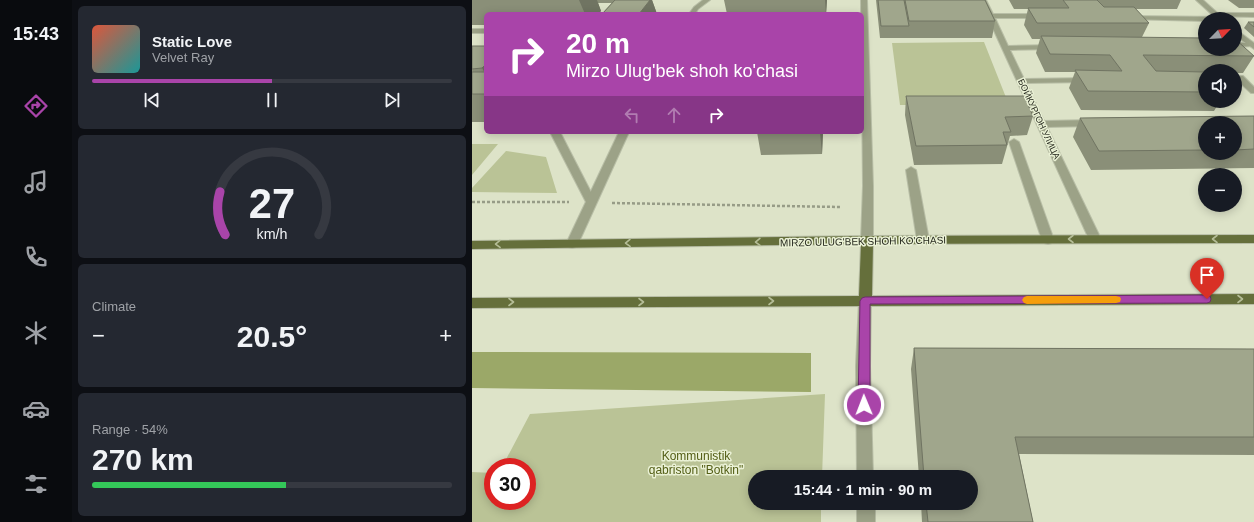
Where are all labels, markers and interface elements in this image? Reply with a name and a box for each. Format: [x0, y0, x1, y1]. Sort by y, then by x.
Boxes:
north arrow [1198, 12, 1242, 56]
map controls [1198, 12, 1242, 212]
text: 15:43 [13, 24, 59, 44]
icon: right [500, 28, 552, 80]
text: 20 m [566, 28, 630, 59]
text: Static Love [152, 33, 232, 50]
text: Velvet Ray [152, 50, 214, 65]
text: Mirzo Ulug'bek shoh ko'chasi [566, 61, 798, 81]
button: sound [1198, 64, 1242, 108]
street label: БОЙКУРГОН УЛИЦА [1016, 77, 1063, 161]
icon: previous [141, 89, 163, 111]
icon: pause [261, 89, 283, 111]
icon: next [381, 89, 403, 111]
icon: directions [22, 92, 50, 120]
icon: left [621, 104, 643, 126]
icon: ahead [663, 104, 685, 126]
icon: right [705, 104, 727, 126]
button: + [1198, 116, 1242, 160]
icon: music [22, 168, 50, 196]
button: − [1198, 168, 1242, 212]
text: 27 [249, 179, 295, 226]
text: km/h [257, 225, 288, 241]
street label: MIRZO ULUG'BEK SHOH KO'CHASI [780, 235, 946, 248]
one-way arrow [1068, 235, 1074, 244]
one-way arrow [1212, 235, 1218, 243]
one-way arrow [755, 238, 761, 246]
one-way arrow [625, 239, 631, 247]
one-way arrow [495, 240, 501, 249]
icon: phone [22, 243, 50, 271]
pin [1190, 258, 1224, 299]
icon: arrive [1196, 264, 1218, 286]
one-way arrow [1237, 295, 1243, 303]
one-way arrow [768, 297, 774, 305]
one-way arrow [508, 298, 514, 306]
one-way arrow [638, 298, 644, 306]
text: Climate [92, 299, 136, 314]
icon: climate [22, 319, 50, 347]
text: 20.5° [237, 320, 307, 353]
text: − [92, 323, 105, 348]
text: + [439, 323, 452, 348]
position arrow [843, 384, 885, 426]
icon: car [22, 395, 50, 423]
text: Range · 54% [92, 422, 168, 437]
text: 270 km [92, 443, 194, 476]
park label: Kommunistik qabriston "Botkin" [649, 449, 743, 477]
speed limit sign: 30 [484, 458, 536, 510]
icon: filters [22, 470, 50, 498]
text: 15:44 · 1 min · 90 m [794, 481, 932, 498]

